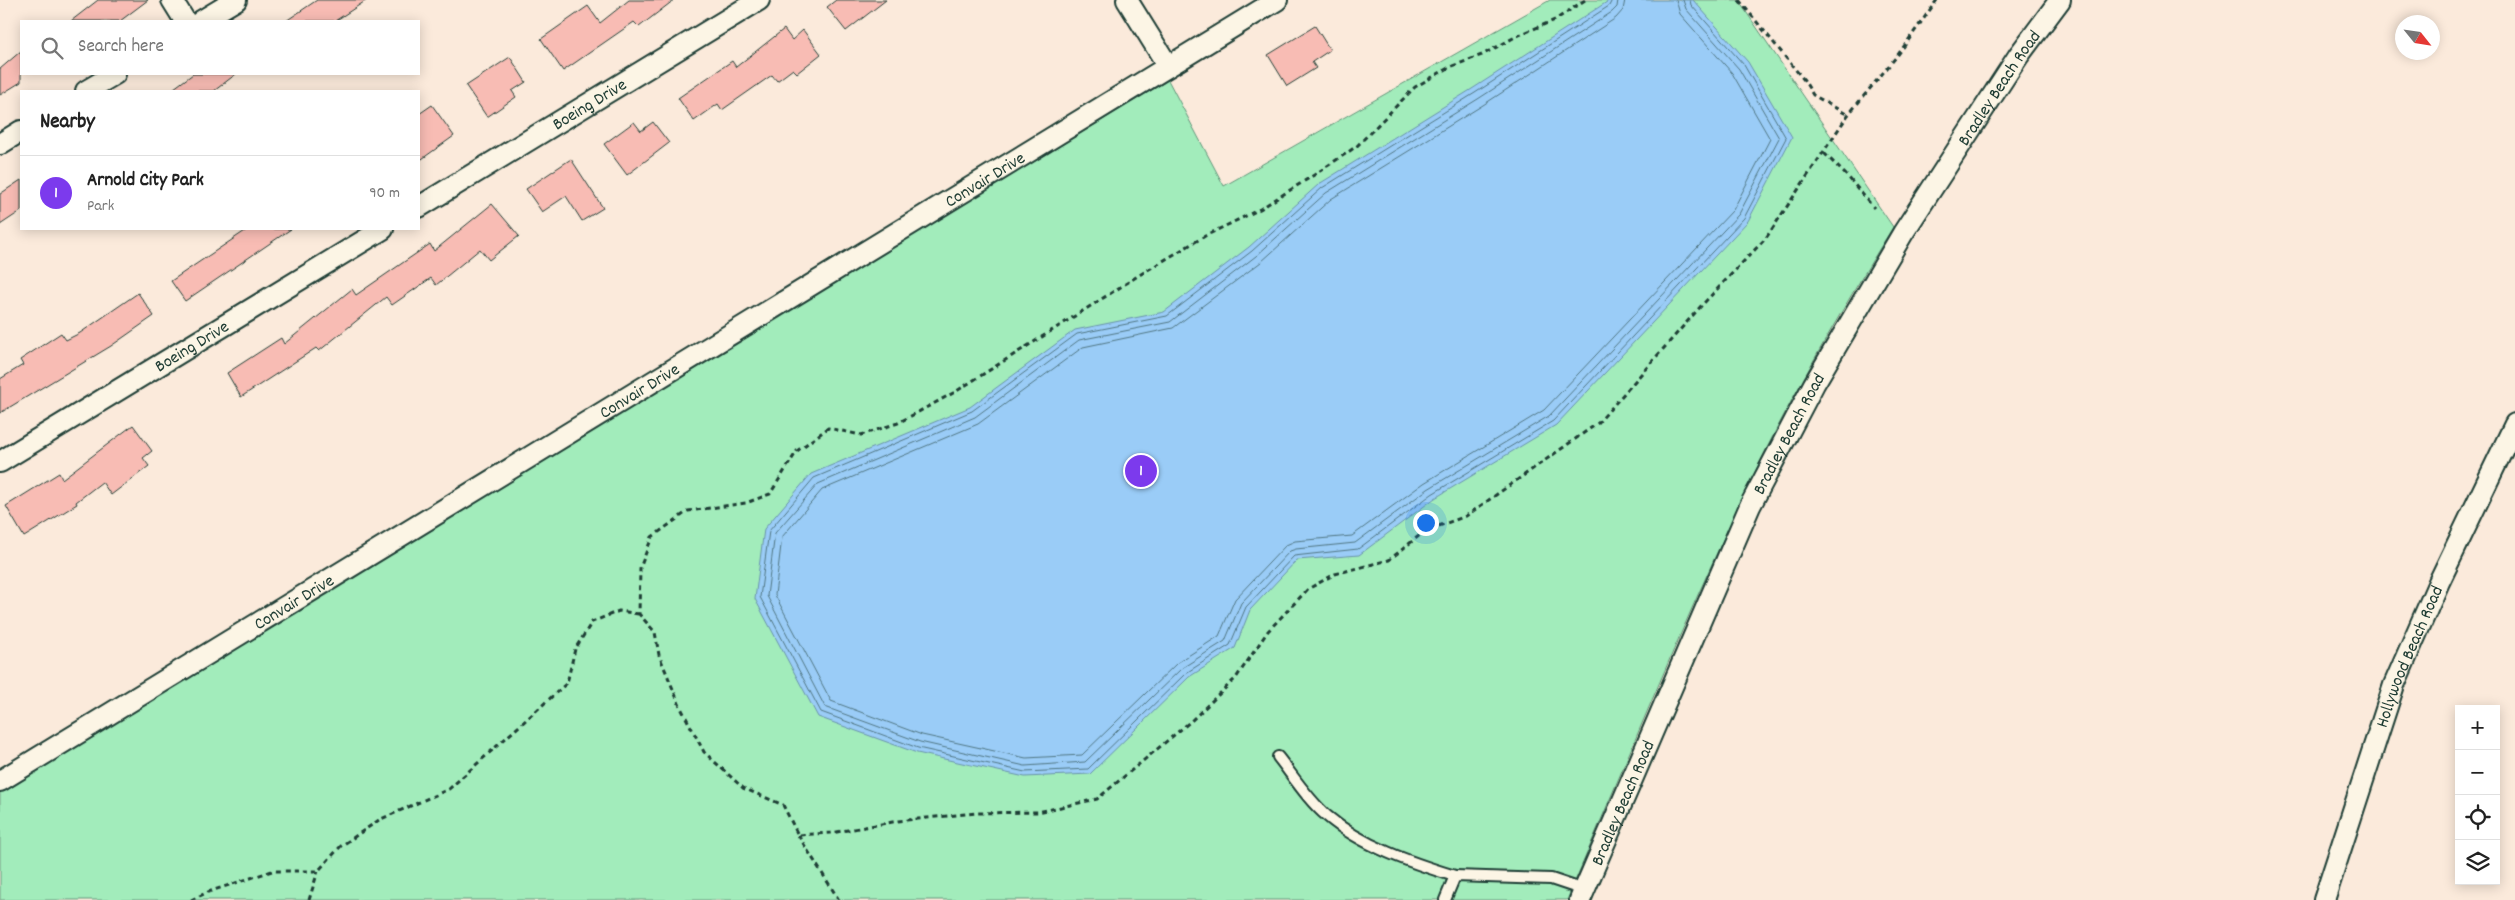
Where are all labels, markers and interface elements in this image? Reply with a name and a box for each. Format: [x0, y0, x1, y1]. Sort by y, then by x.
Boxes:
north arrow [2395, 15, 2440, 60]
search box [20, 20, 420, 75]
street label: Bradley Beach Road [1953, 26, 2048, 152]
icon: search [38, 34, 66, 62]
text: Search here [78, 34, 164, 61]
street label: Boeing Drive [548, 73, 632, 138]
text: Nearby [40, 108, 95, 138]
street label: Convair Drive [941, 147, 1031, 215]
text: Arnold City Park [87, 168, 204, 195]
text: 1 [54, 182, 58, 205]
text: 90 m [369, 182, 400, 205]
text: Park [87, 195, 114, 218]
street label: Boeing Drive [151, 315, 235, 380]
street label: Convair Drive [595, 358, 685, 426]
street label: Bradley Beach Road [1748, 369, 1833, 500]
pin: 1 [1125, 452, 1157, 490]
your location [1413, 510, 1439, 536]
street label: Convair Drive [250, 569, 340, 638]
street label: Hollywood Beach Road [2371, 582, 2451, 731]
map controls [2455, 705, 2500, 885]
button: + [2455, 705, 2500, 750]
street label: Bradley Beach Road [1586, 737, 1662, 870]
button: − [2455, 750, 2500, 795]
button: locate [2455, 795, 2500, 840]
button: layers [2455, 840, 2500, 885]

